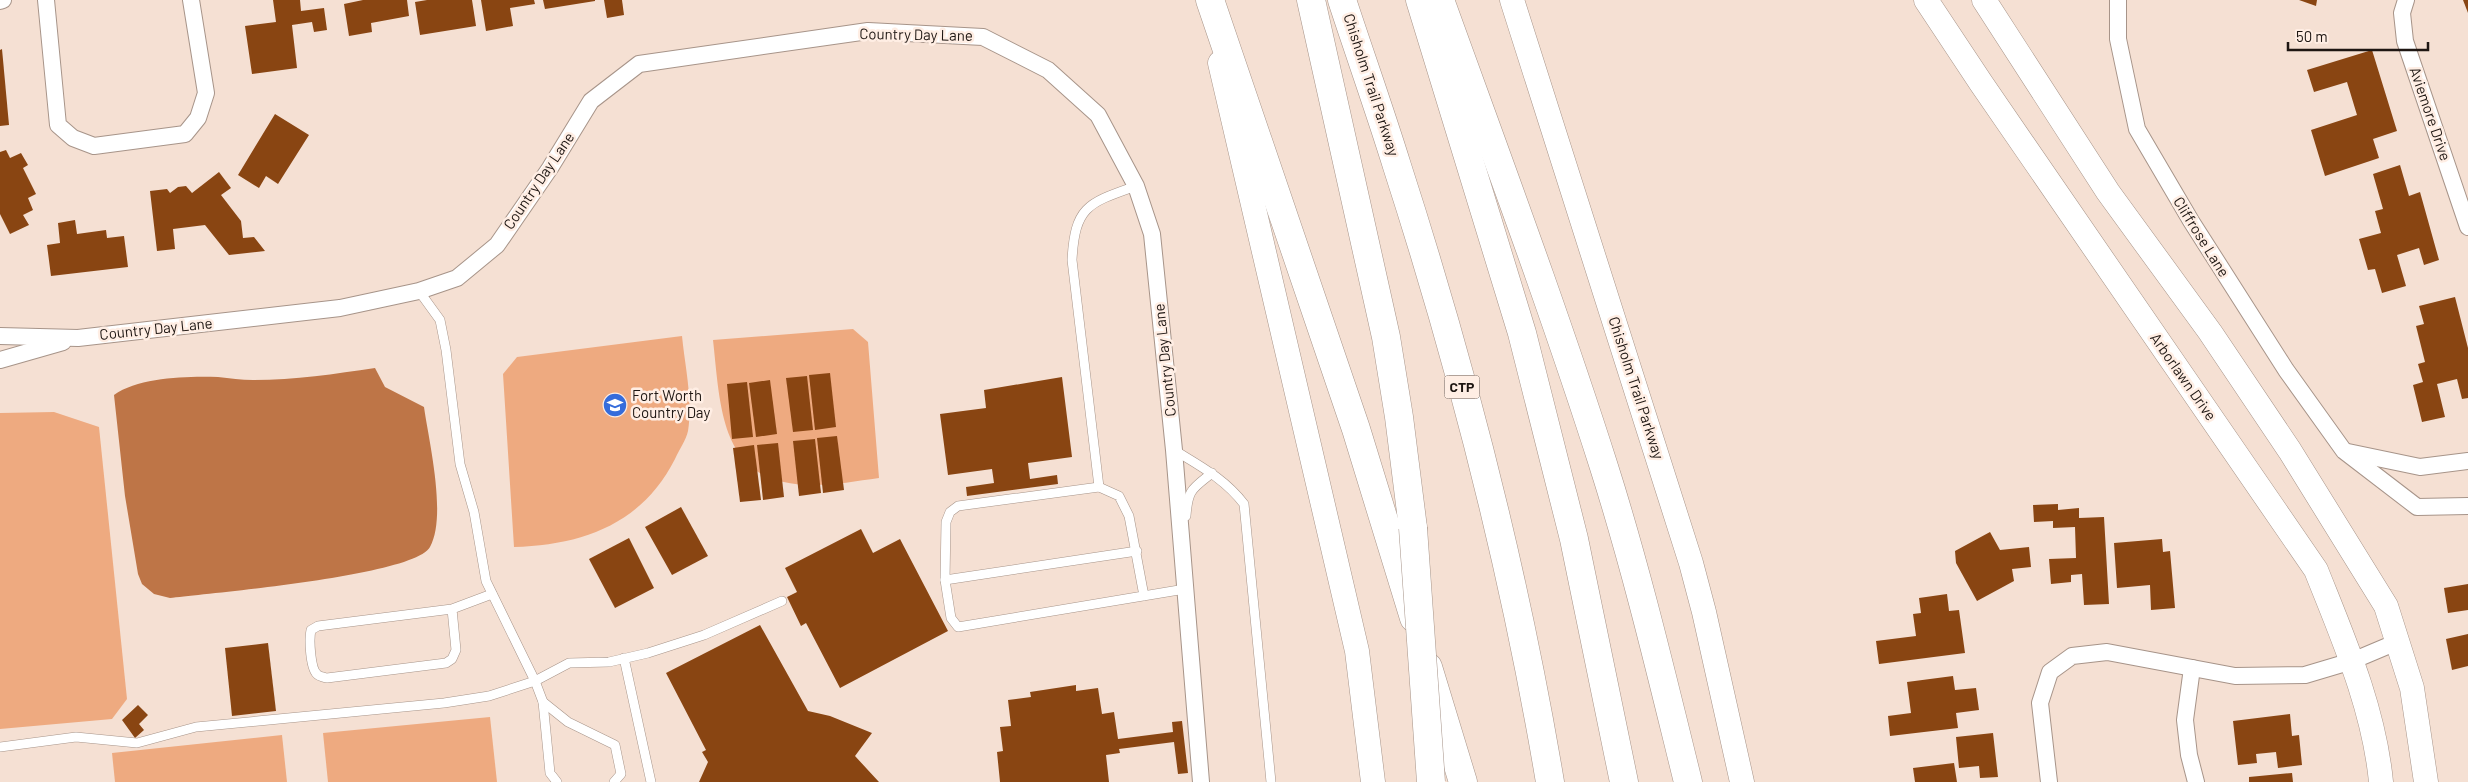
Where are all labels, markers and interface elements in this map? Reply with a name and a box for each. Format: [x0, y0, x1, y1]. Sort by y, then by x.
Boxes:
street label: Chisholm Trail Parkway [1340, 11, 1404, 158]
scale bar [2288, 20, 2428, 52]
street label: Country Day Lane [859, 24, 973, 44]
text: 50 m [2296, 27, 2328, 45]
street label: Aviemore Drive [2406, 64, 2455, 163]
street label: Country Day Lane [499, 128, 577, 233]
street label: Cliffrose Lane [2170, 193, 2234, 280]
street label: Country Day Lane [1149, 303, 1179, 417]
street label: Country Day Lane [99, 313, 213, 343]
street label: Chisholm Trail Parkway [1605, 314, 1669, 461]
street label: Arborlawn Drive [2147, 329, 2221, 424]
road number: CTP [1444, 376, 1480, 398]
place label: Fort Worth Country Day [632, 386, 710, 421]
school or university icon: Fort Worth Country Day [602, 392, 628, 418]

